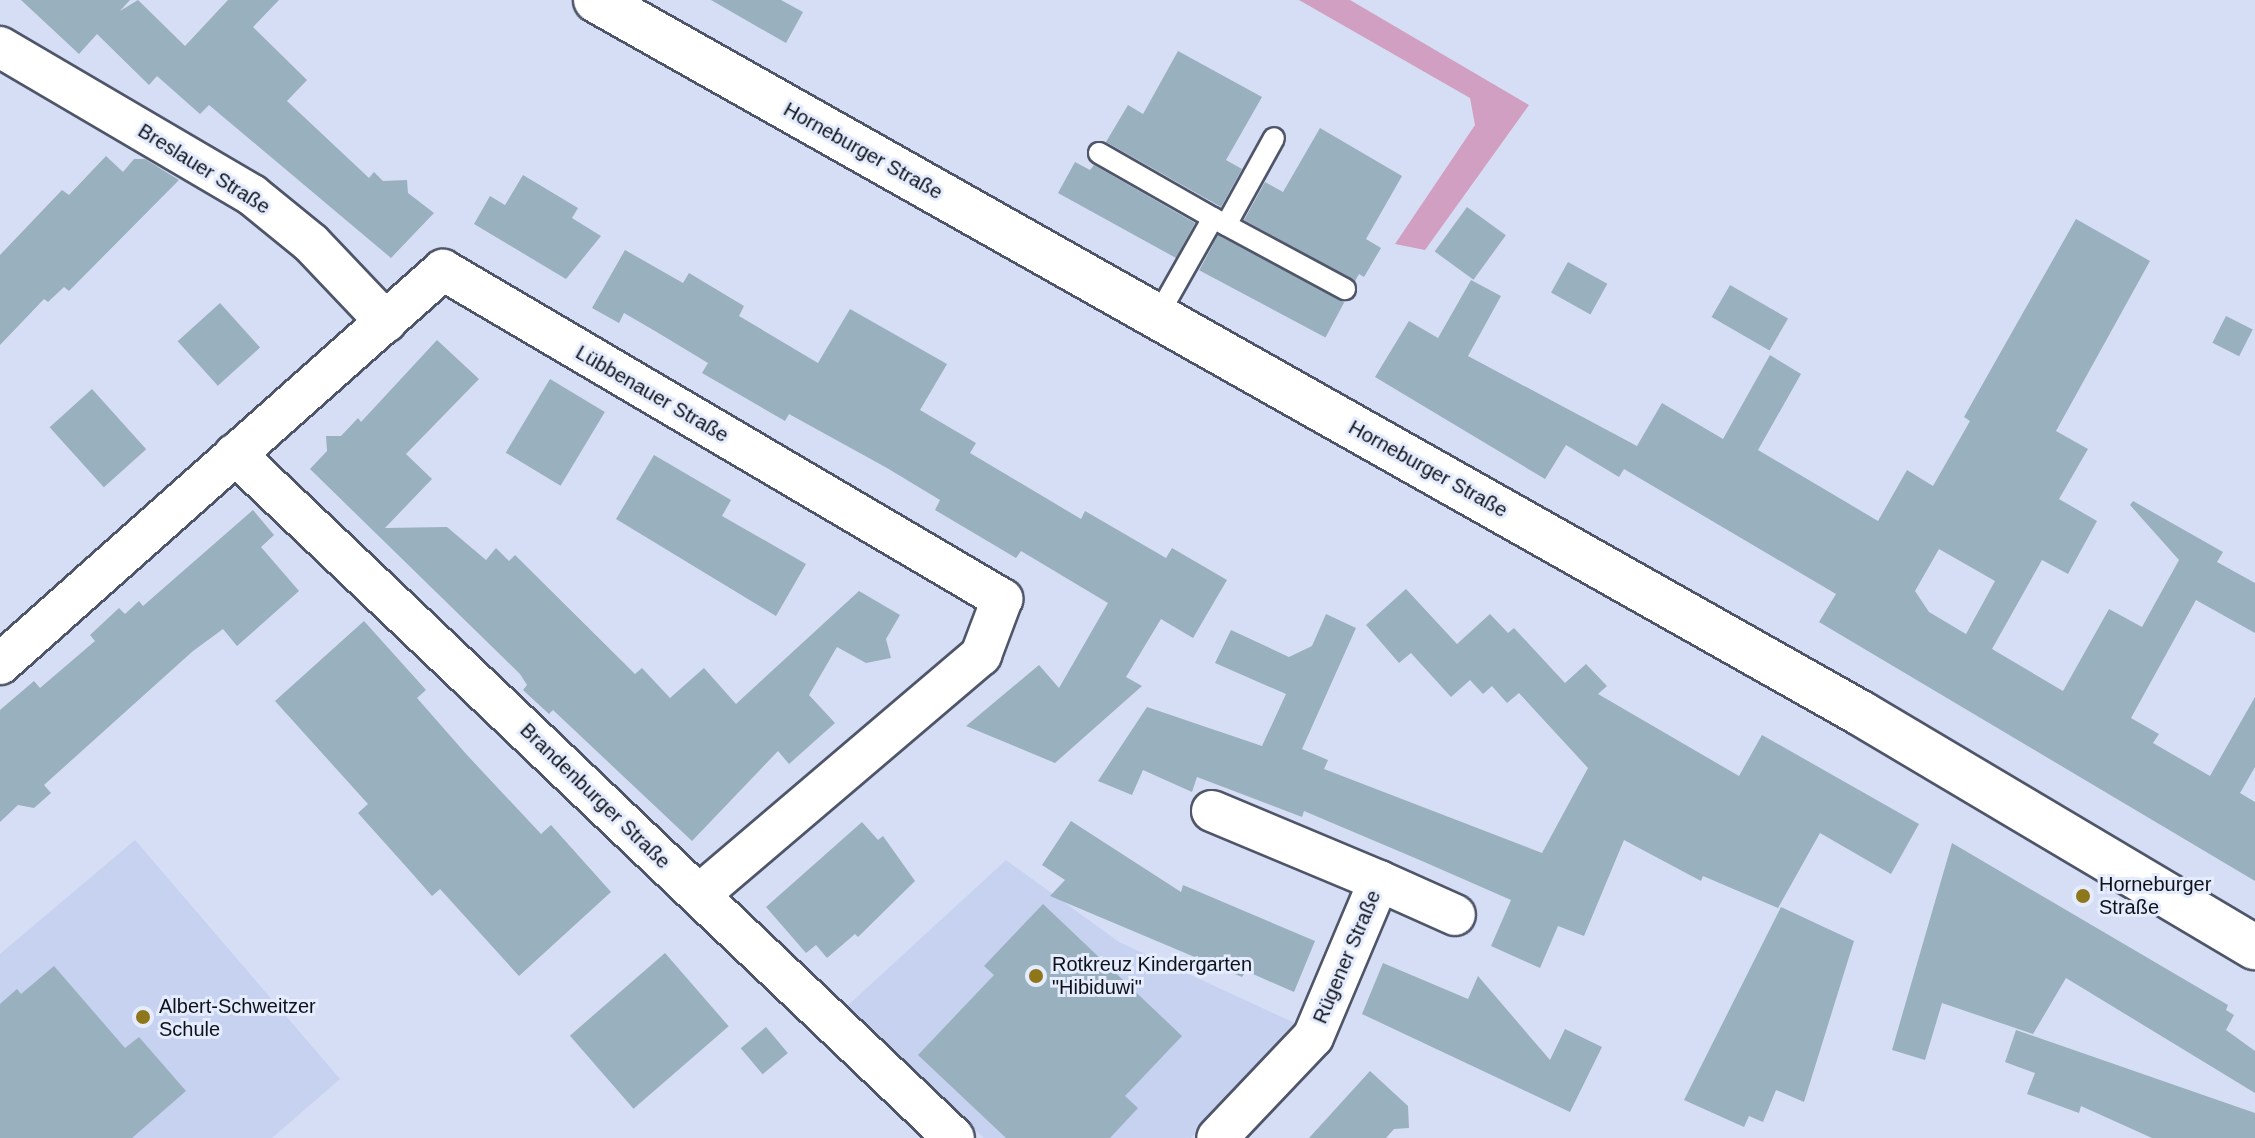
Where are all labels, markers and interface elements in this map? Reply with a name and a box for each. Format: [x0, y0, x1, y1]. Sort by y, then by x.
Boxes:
street label: Horneburger Straße [779, 97, 947, 205]
street label: Breslauer Straße [134, 119, 274, 219]
street label: Lübbenauer Straße [571, 341, 733, 447]
street label: Horneburger Straße [1344, 415, 1512, 523]
street label: Brandenburger Straße [515, 718, 675, 874]
place label: Horneburger Straße [2099, 872, 2211, 919]
street label: Rügener Straße [1308, 887, 1386, 1027]
marker: Horneburger Straße [2074, 887, 2092, 905]
place label: Rotkreuz Kindergarten "Hibiduwi" [1052, 952, 1252, 999]
marker: Rotkreuz Kindergarten "Hibiduwi" [1027, 967, 1045, 985]
place label: Albert-Schweitzer Schule [159, 994, 316, 1041]
marker: Albert-Schweitzer Schule [134, 1008, 152, 1026]

